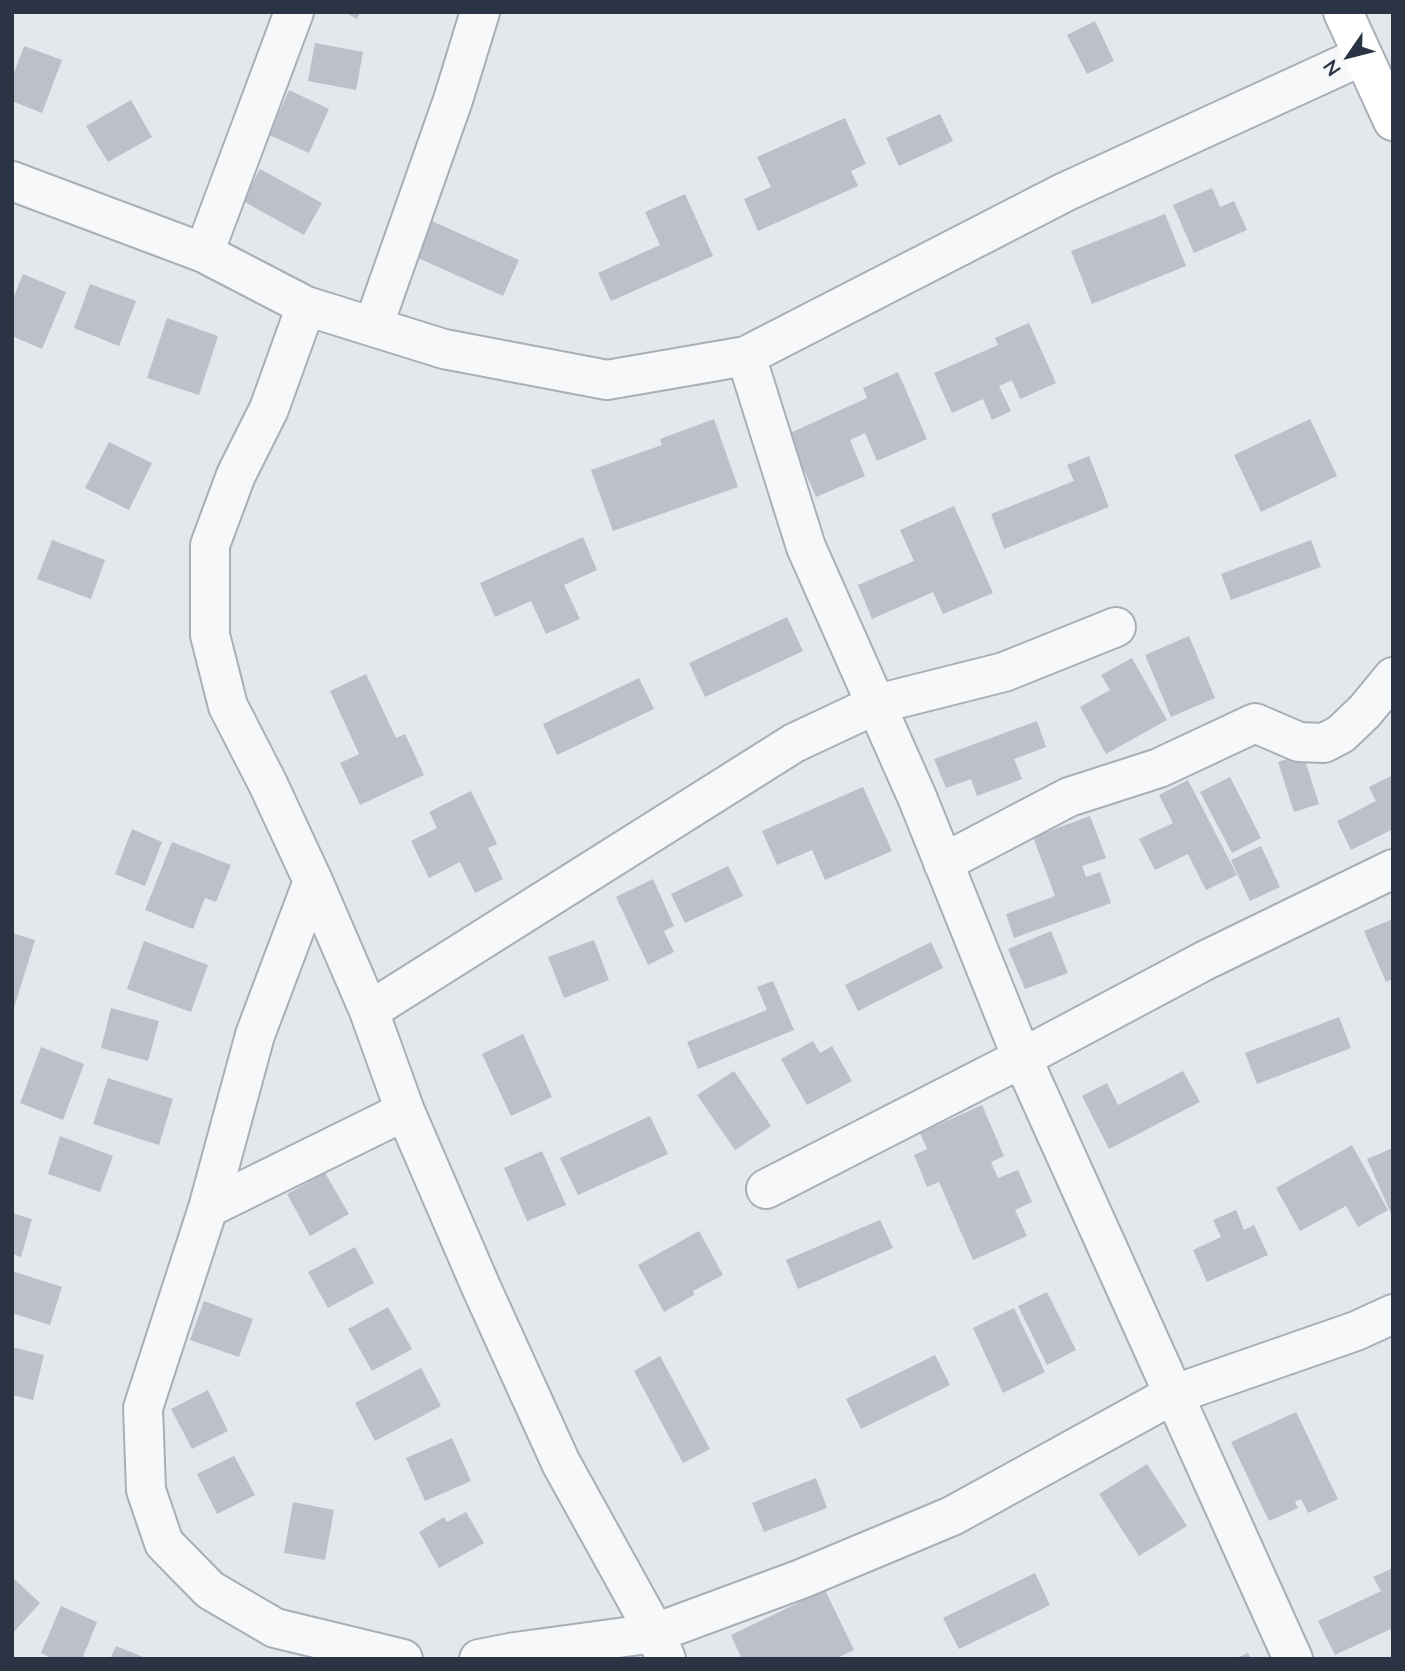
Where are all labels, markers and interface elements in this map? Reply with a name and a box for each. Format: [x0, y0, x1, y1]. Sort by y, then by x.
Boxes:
north arrow [1314, 21, 1384, 91]
text: N [1318, 56, 1345, 81]

